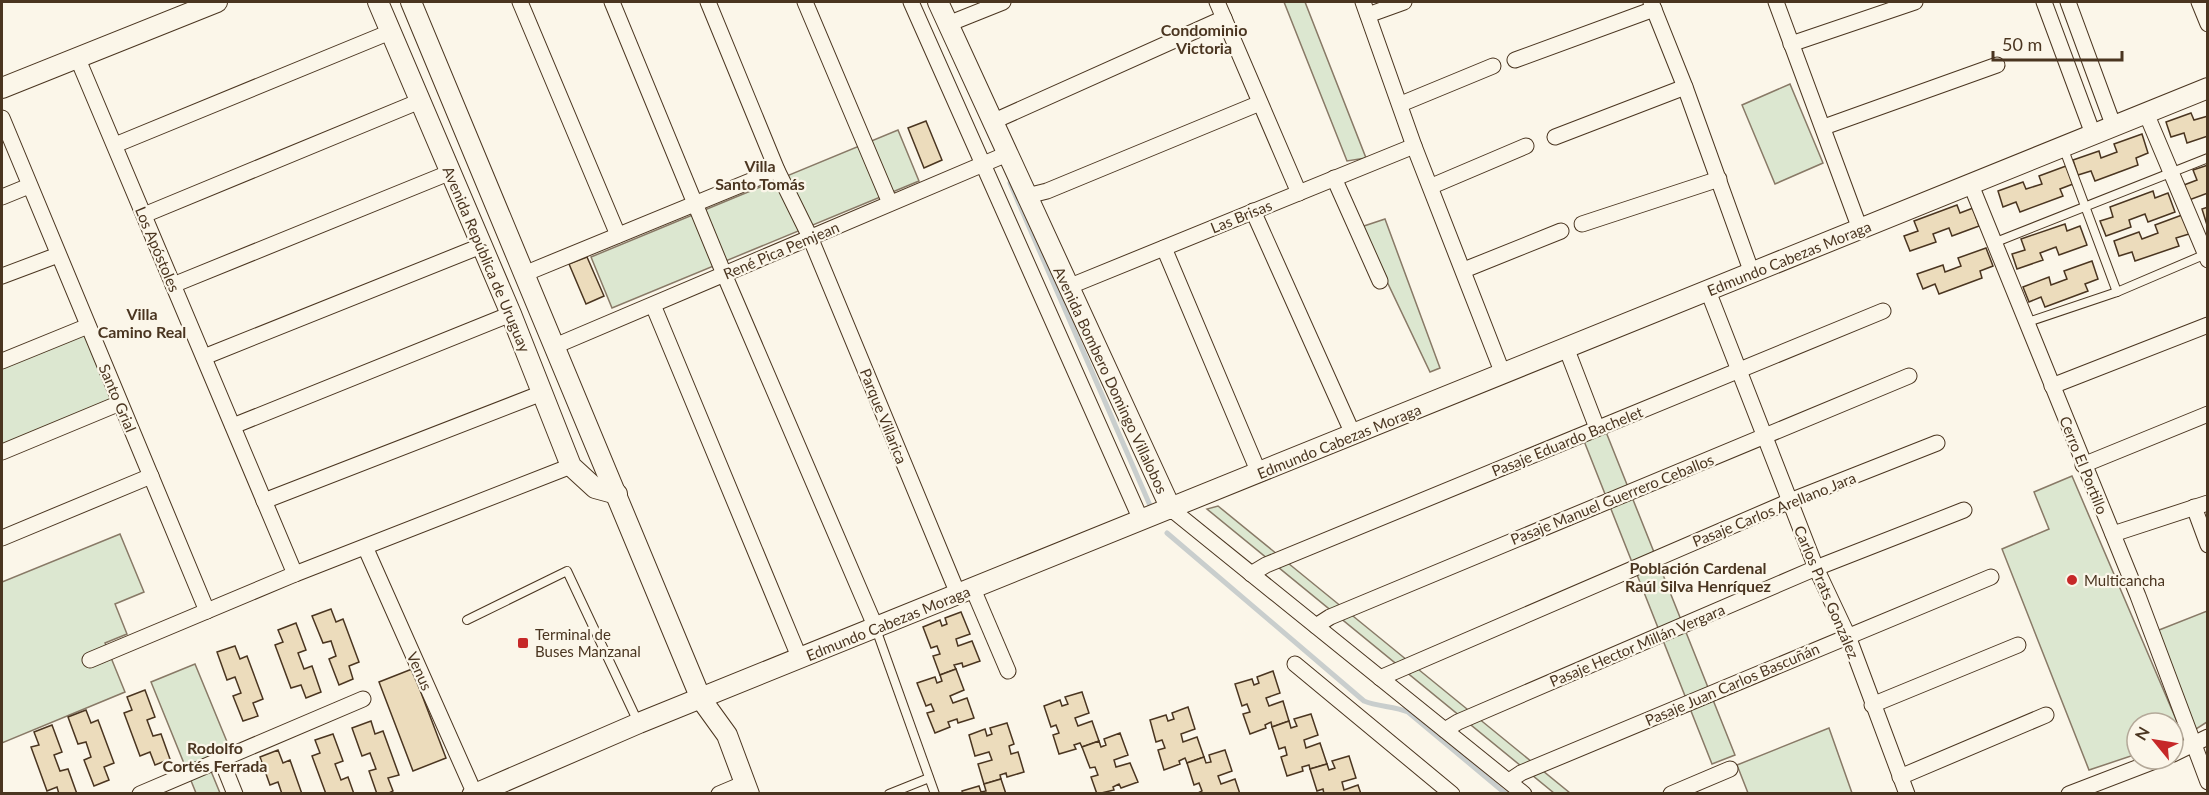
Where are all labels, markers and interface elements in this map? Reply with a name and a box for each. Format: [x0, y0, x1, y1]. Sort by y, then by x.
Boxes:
district label: Condominio Victoria [1161, 20, 1247, 57]
scale bar [1993, 24, 2122, 62]
text: 50 m [2002, 33, 2042, 55]
district label: Villa Santo Tomás [715, 156, 805, 193]
street label: Avenida República de Uruguay [440, 163, 535, 355]
street label: Las Brisas [1208, 196, 1274, 236]
street label: Los Apóstoles [132, 204, 184, 294]
street label: René Pica Pemjean [720, 217, 842, 283]
street label: Edmundo Cabezas Moraga [1704, 217, 1874, 299]
street label: Avenida Bombero Domingo Villalobos [1050, 264, 1172, 496]
district label: Villa Camino Real [98, 304, 186, 341]
street label: Santo Grial [96, 361, 140, 435]
street label: Parque Villarica [857, 366, 911, 466]
street label: Edmundo Cabezas Moraga [1254, 400, 1424, 482]
street label: Pasaje Eduardo Bachelet [1489, 402, 1646, 480]
street label: Cerro El Portillo [2056, 413, 2112, 517]
street label: Pasaje Manuel Guerrero Ceballos [1508, 450, 1716, 548]
street label: Pasaje Carlos Arellano Jara [1690, 468, 1858, 550]
street label: Carlos Prats González [1791, 523, 1863, 661]
district label: Población Cardenal Raúl Silva Henríquez [1625, 558, 1771, 595]
place label: Multicancha [2084, 571, 2165, 589]
marker: Multicancha [2065, 573, 2079, 587]
street label: Edmundo Cabezas Moraga [803, 582, 973, 664]
street label: Pasaje Hector Millán Vergara [1547, 600, 1727, 690]
place label: Terminal de Buses Manzanal [535, 625, 641, 660]
marker: Terminal de Buses Manzanal [516, 636, 530, 650]
street label: Pasaje Juan Carlos Bascuñán [1642, 639, 1822, 729]
street label: Venus [404, 649, 436, 693]
north arrow [2125, 711, 2185, 771]
text: N [2130, 723, 2153, 743]
district label: Rodolfo Cortés Ferrada [163, 738, 267, 775]

